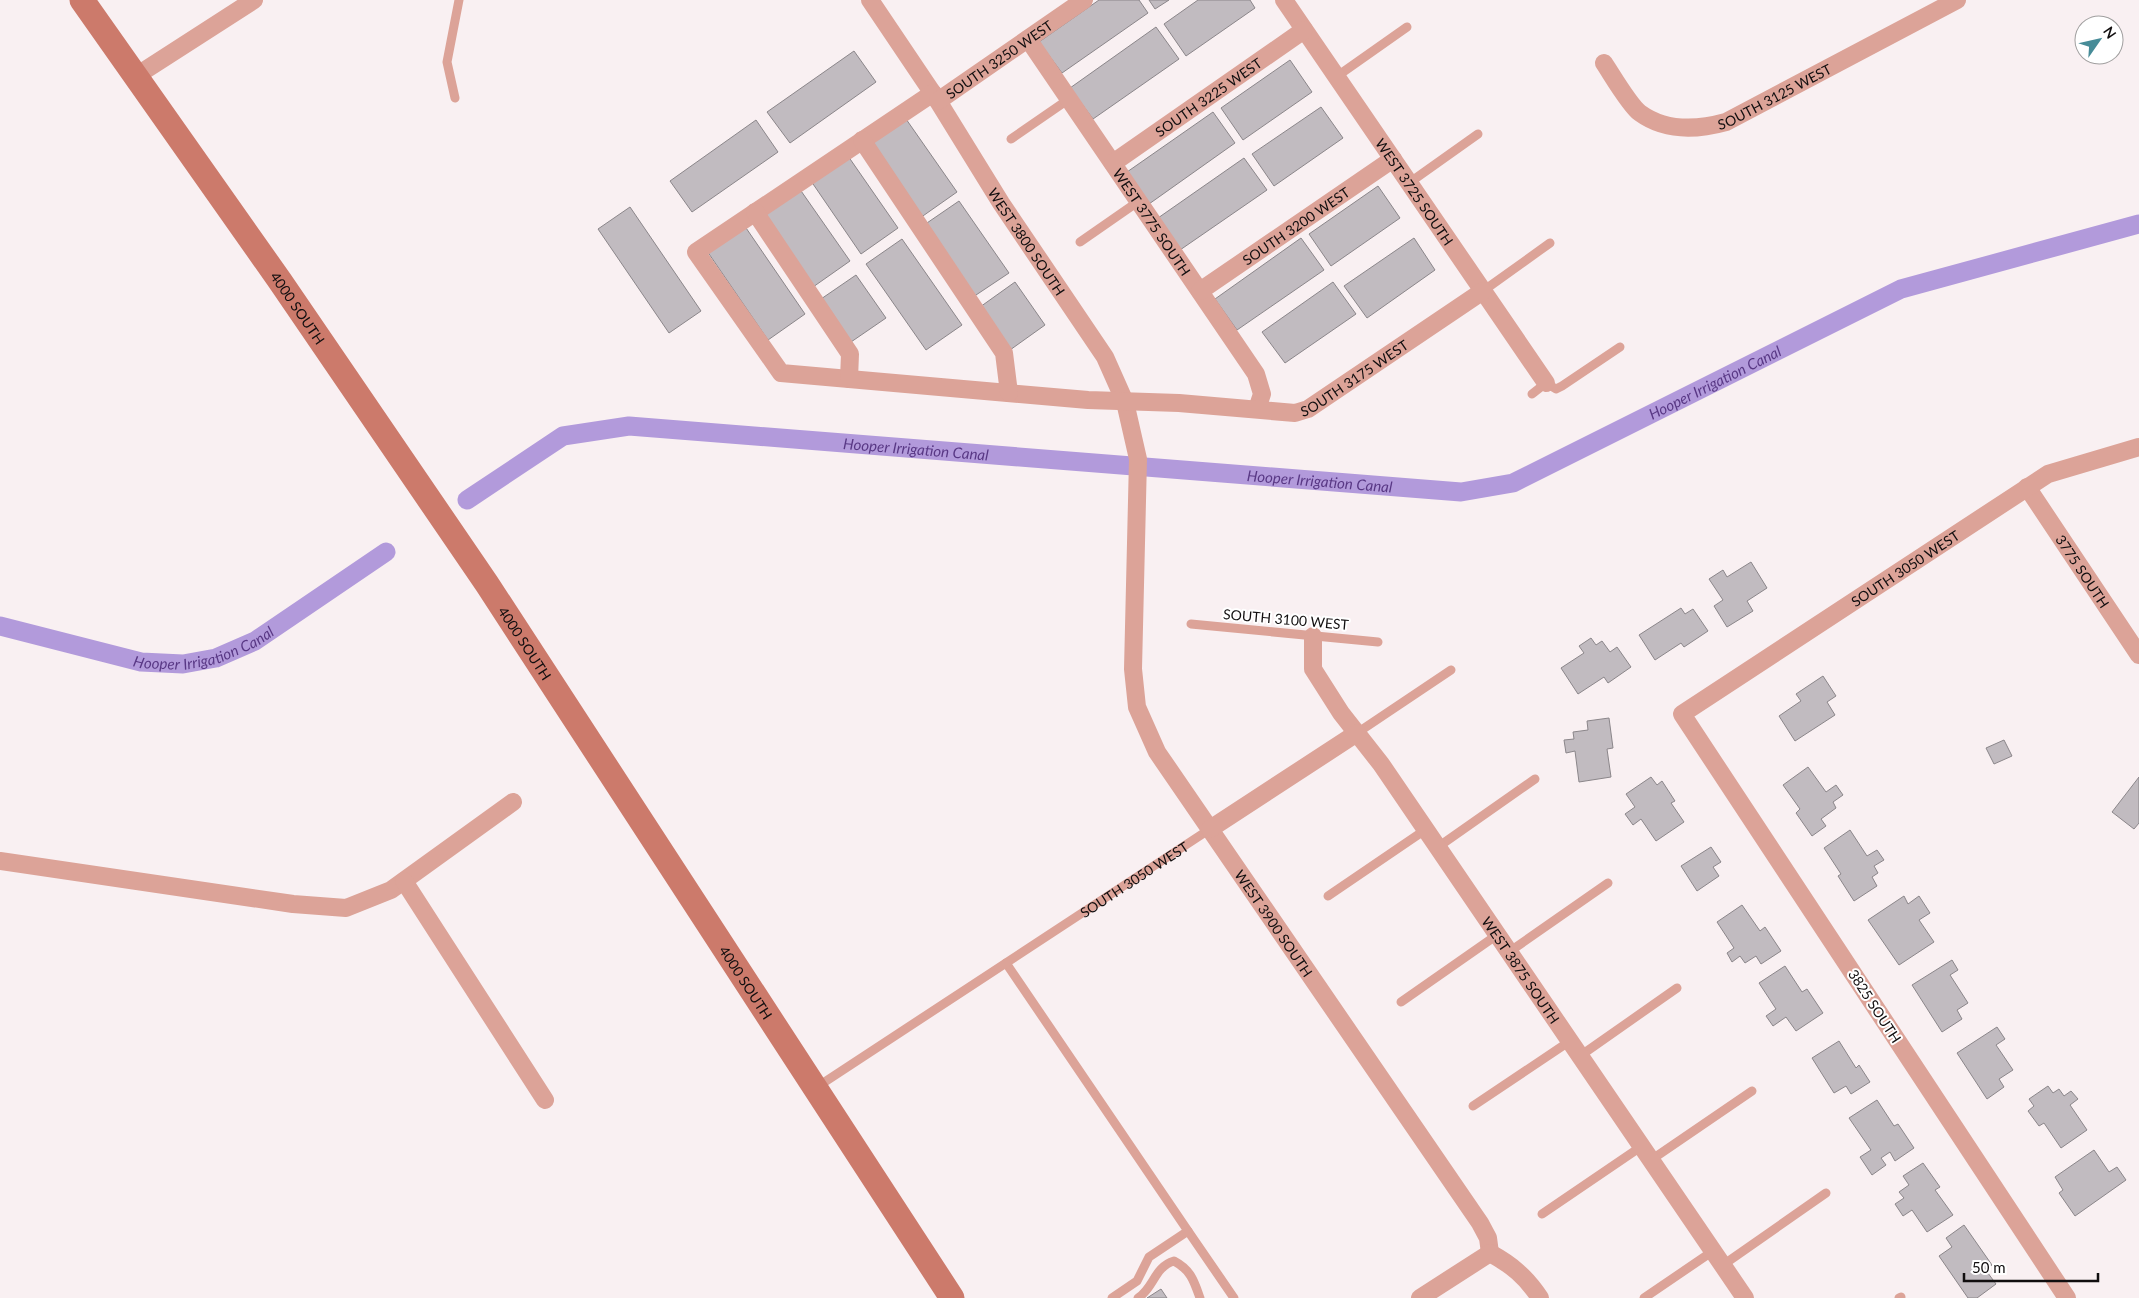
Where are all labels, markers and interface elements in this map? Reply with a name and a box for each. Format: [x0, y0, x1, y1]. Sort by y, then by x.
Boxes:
north arrow [2074, 15, 2124, 65]
street label: SOUTH 3250 WEST [942, 16, 1056, 102]
text: N [2100, 23, 2120, 42]
street label: SOUTH 3225 WEST [1152, 53, 1265, 140]
street label: SOUTH 3125 WEST [1716, 59, 1835, 132]
street label: WEST 3725 SOUTH [1372, 135, 1458, 248]
street label: WEST 3775 SOUTH [1110, 165, 1195, 279]
street label: SOUTH 3200 WEST [1239, 182, 1353, 268]
street label: WEST 3800 SOUTH [985, 184, 1069, 298]
street label: 4000 SOUTH [267, 268, 329, 347]
street label: SOUTH 3175 WEST [1298, 335, 1412, 419]
water label: Hooper Irrigation Canal [1645, 341, 1784, 423]
water label: Hooper Irrigation Canal [843, 434, 990, 464]
water label: Hooper Irrigation Canal [1246, 466, 1394, 496]
street label: SOUTH 3050 WEST [1847, 526, 1963, 610]
street label: 3775 SOUTH [2053, 531, 2113, 611]
street label: 4000 SOUTH [495, 603, 555, 683]
street label: SOUTH 3100 WEST [1223, 605, 1350, 633]
water label: Hooper Irrigation Canal [132, 622, 277, 673]
street label: SOUTH 3050 WEST [1076, 837, 1192, 921]
street label: WEST 3900 SOUTH [1232, 866, 1317, 980]
street label: WEST 3875 SOUTH [1479, 913, 1564, 1027]
street label: 4000 SOUTH [716, 942, 776, 1022]
street label: 3825 SOUTH [1845, 966, 1905, 1046]
scale bar [1964, 1250, 2098, 1282]
text: 50 m [1972, 1258, 2006, 1276]

